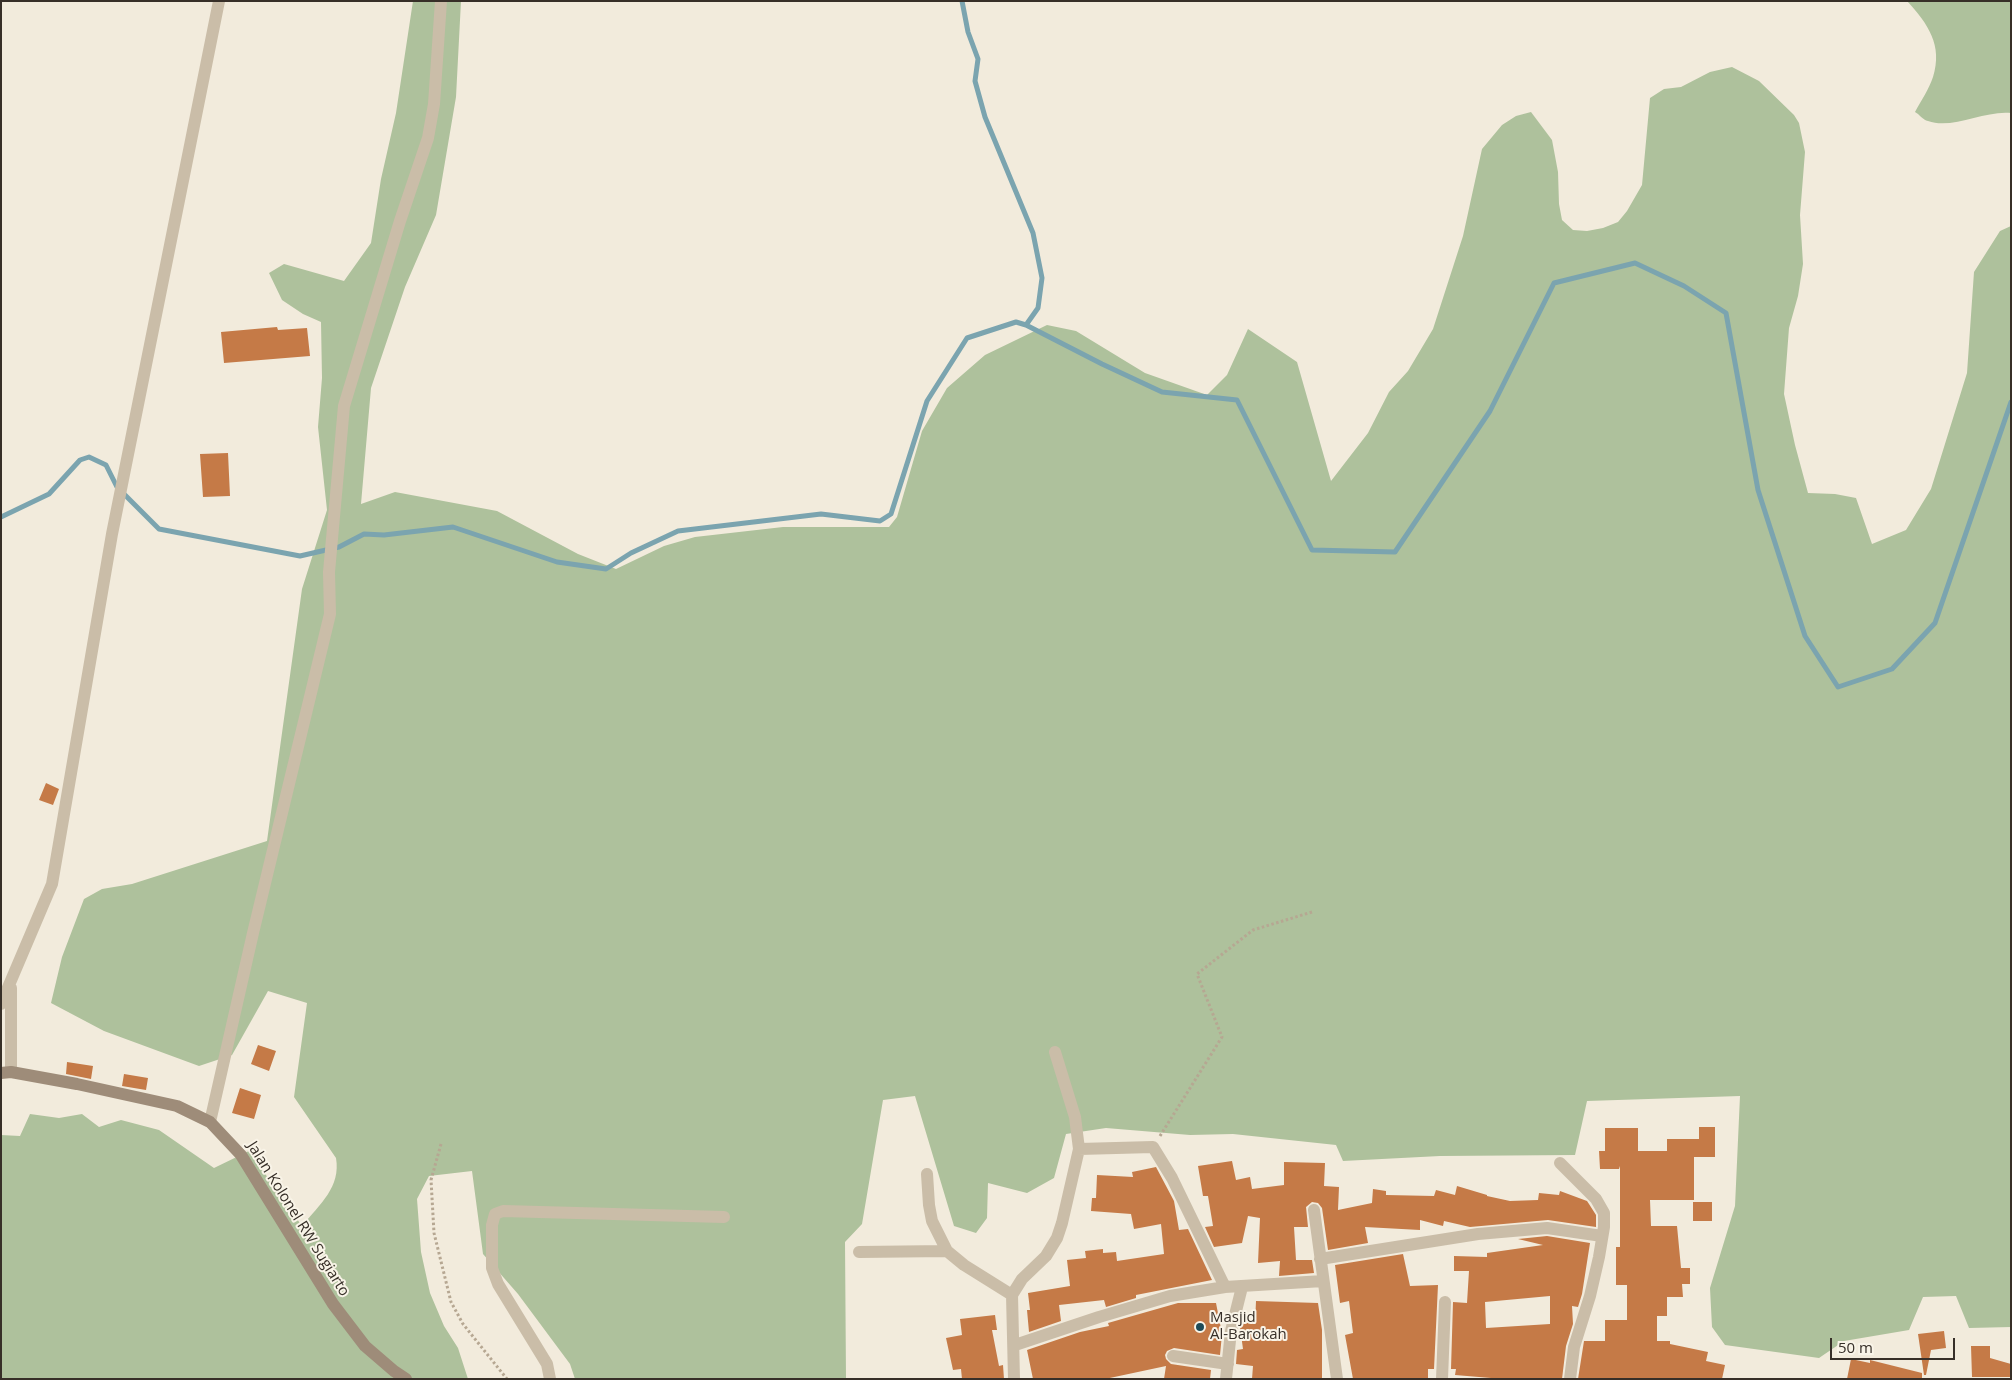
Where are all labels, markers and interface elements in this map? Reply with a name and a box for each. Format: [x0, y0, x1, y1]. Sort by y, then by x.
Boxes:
street label: Jalan Kolonel RW Sugiarto [243, 1138, 353, 1300]
place label: Masjid Al-Barokah [1210, 1309, 1287, 1344]
marker: Masjid Al-Barokah [1194, 1321, 1206, 1333]
scale bar [1832, 1328, 1957, 1360]
text: 50 m [1838, 1337, 1873, 1357]

